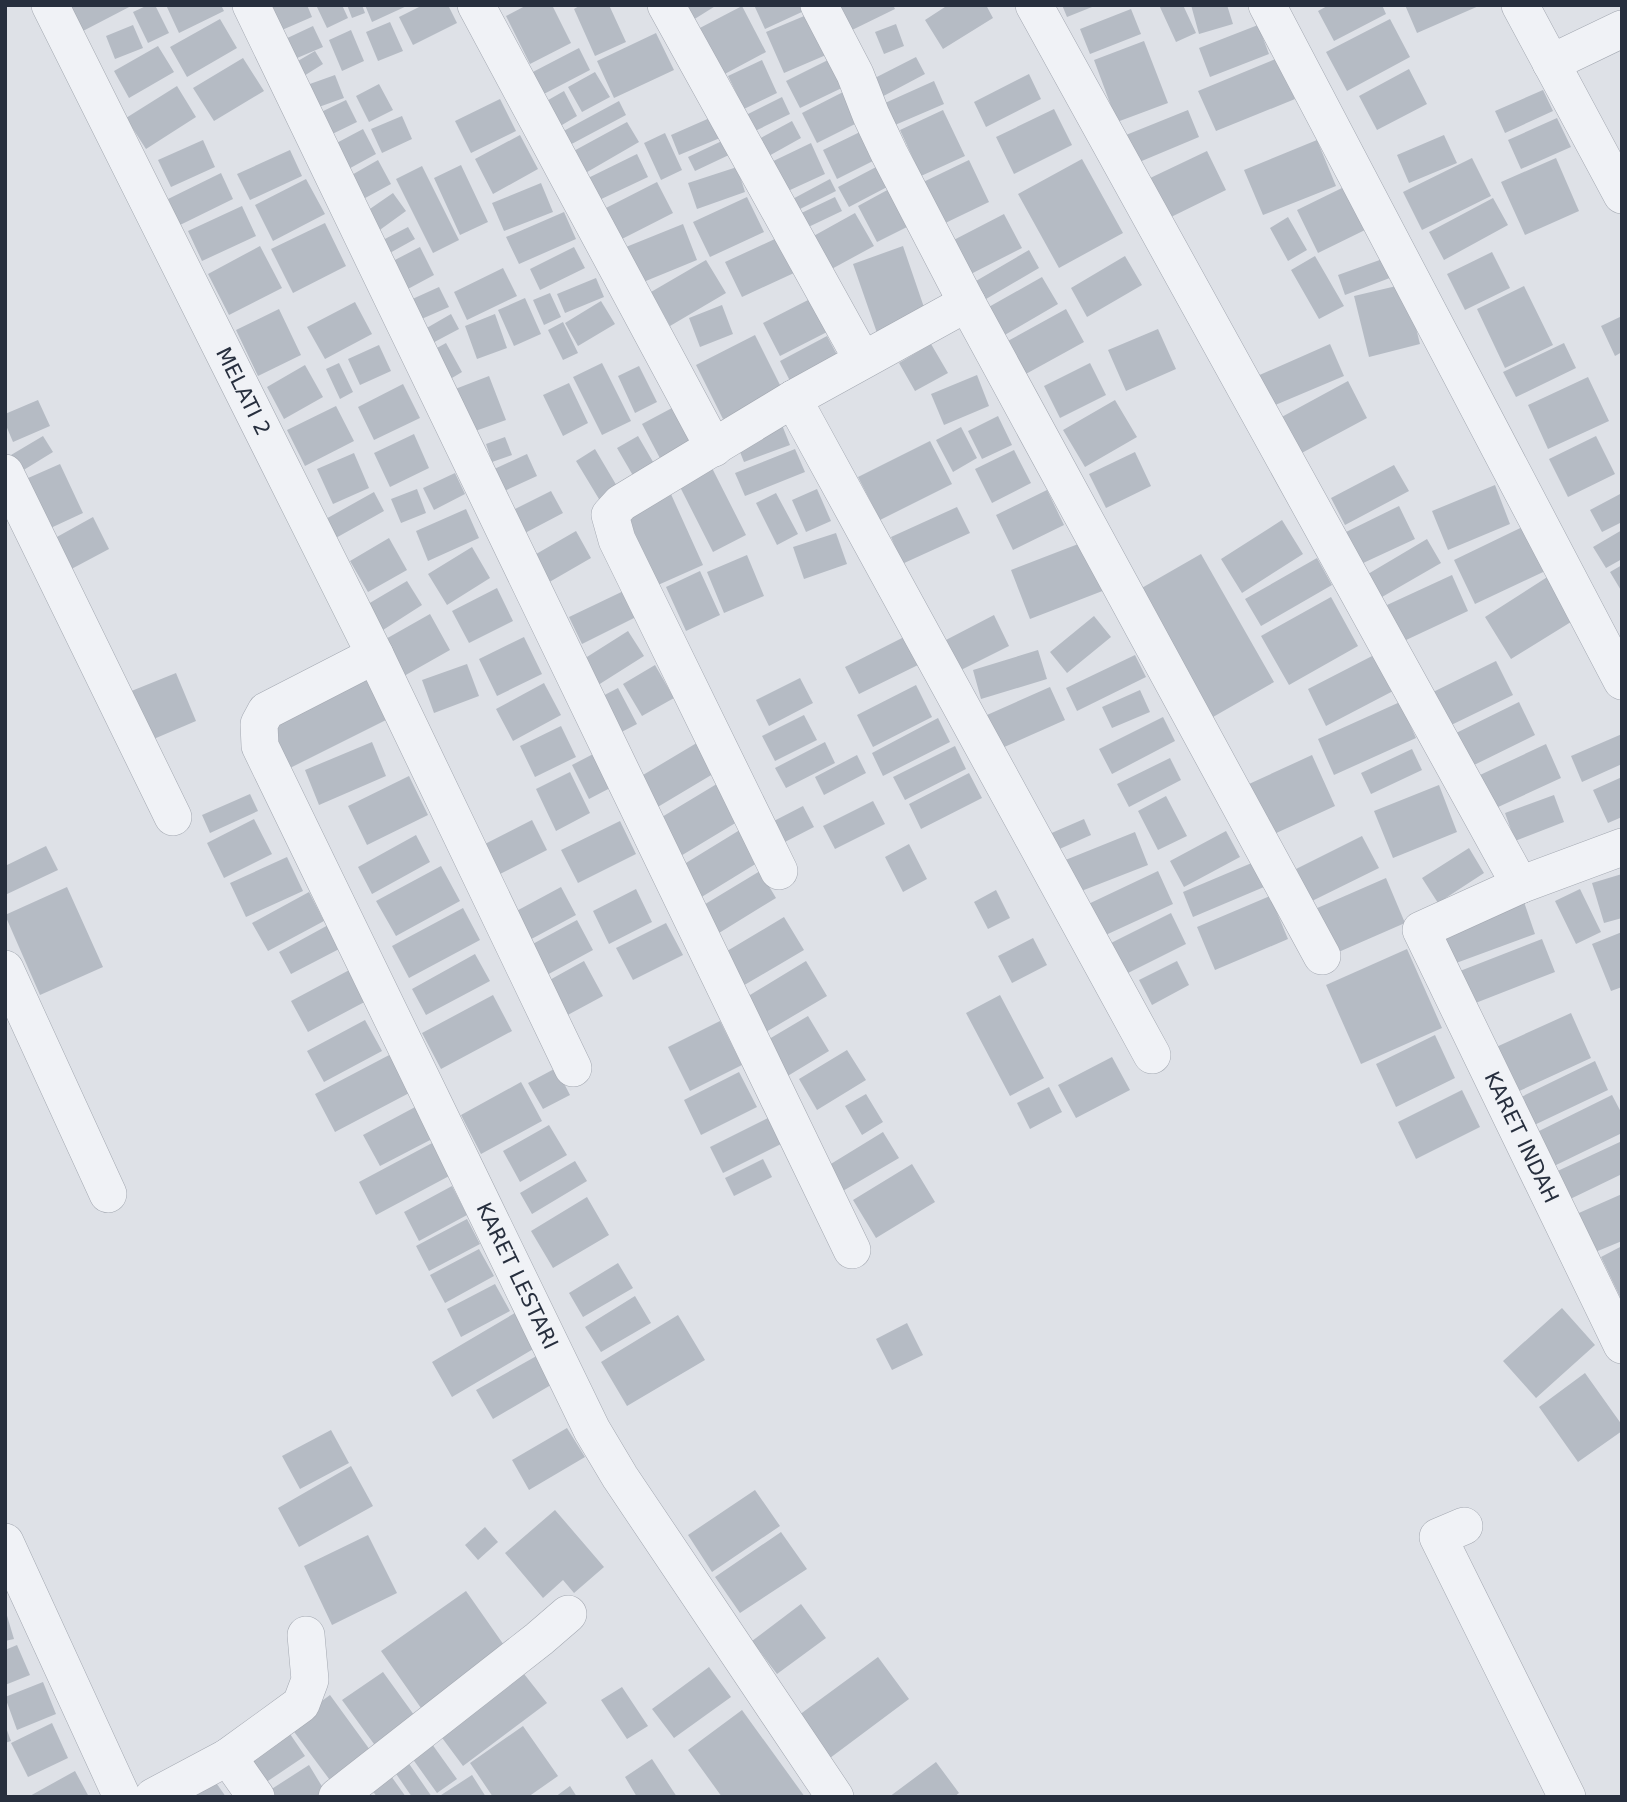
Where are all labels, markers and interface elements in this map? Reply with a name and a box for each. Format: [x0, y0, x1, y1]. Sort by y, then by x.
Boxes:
street label: MELATI 2 [211, 343, 275, 439]
street label: KARET INDAH [1479, 1068, 1563, 1207]
street label: KARET LESTARI [471, 1199, 563, 1353]

